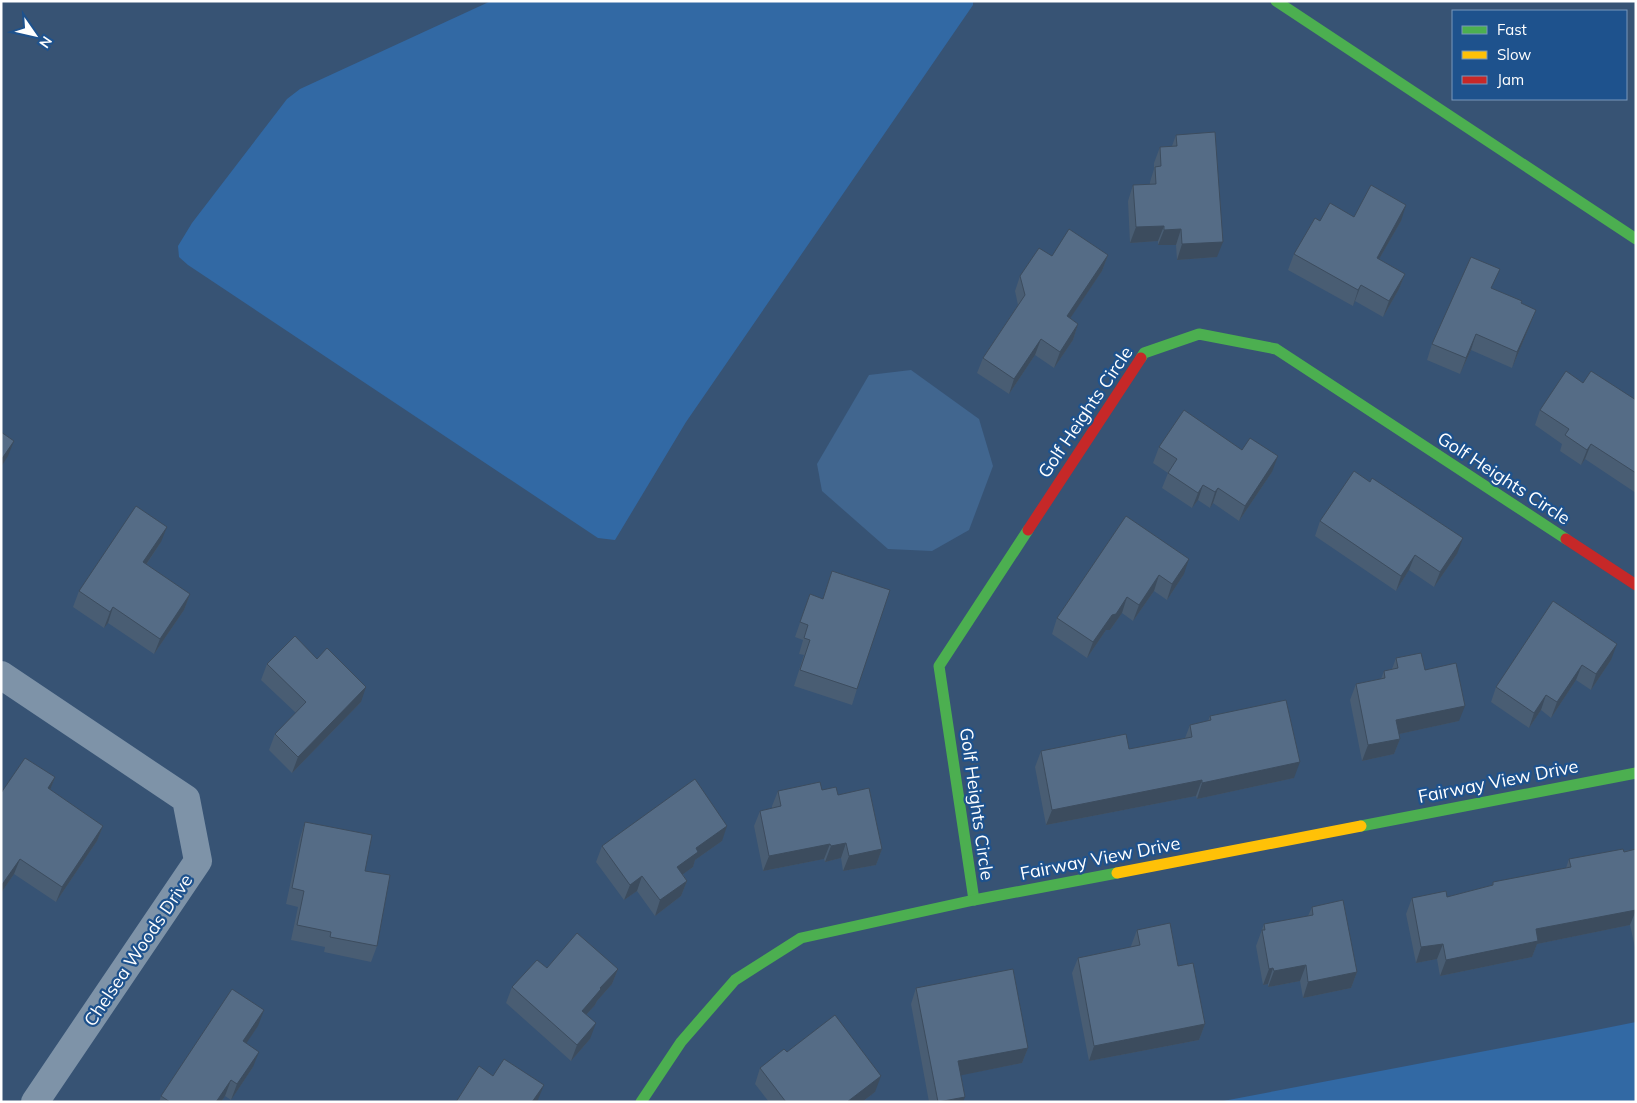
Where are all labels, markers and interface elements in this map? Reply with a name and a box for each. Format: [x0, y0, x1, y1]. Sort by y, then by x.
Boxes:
north arrow [10, 10, 60, 60]
legend [1452, 10, 1627, 100]
text: Fast [1497, 20, 1527, 39]
text: N [35, 33, 56, 52]
text: Slow [1497, 45, 1531, 64]
text: Jam [1497, 70, 1524, 89]
street label: Golf Heights Circle [1032, 342, 1138, 482]
street label: Golf Heights Circle [1433, 426, 1575, 530]
street label: Golf Heights Circle [955, 726, 999, 882]
street label: Fairway View Drive [1416, 754, 1580, 808]
street label: Fairway View Drive [1018, 831, 1182, 885]
street label: Chelsea Woods Drive [79, 870, 197, 1030]

